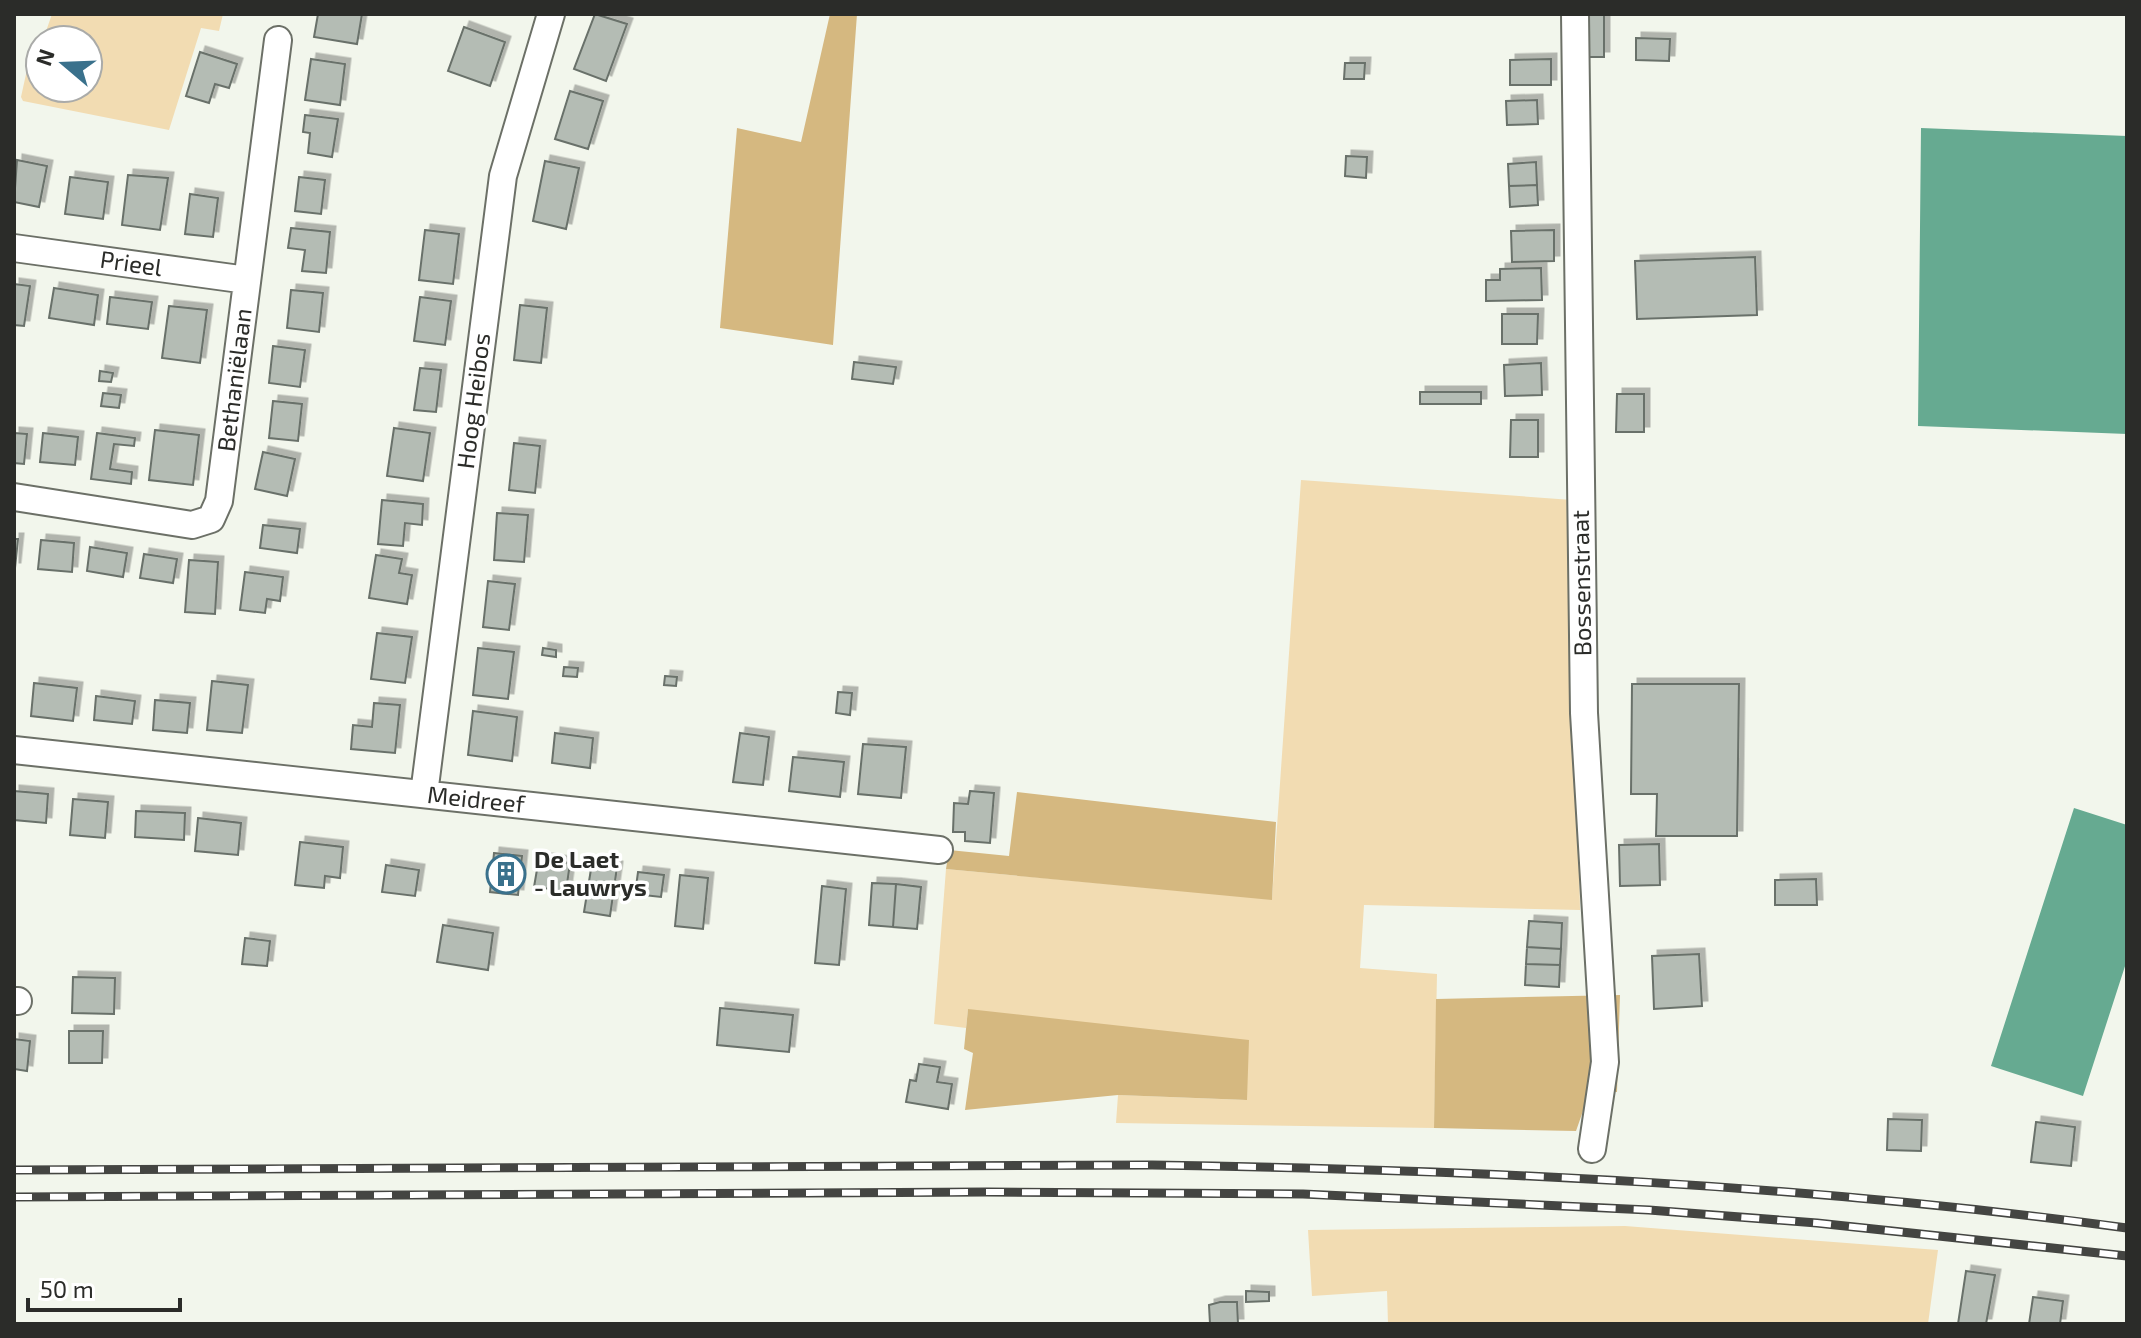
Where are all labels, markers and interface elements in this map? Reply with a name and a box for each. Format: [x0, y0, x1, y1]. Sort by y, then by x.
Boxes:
north arrow [24, 24, 104, 104]
text: N [29, 45, 59, 69]
street label: Prieel [98, 244, 164, 281]
street label: Bethaniëlaan [210, 306, 257, 453]
street label: Hoog Heibos [450, 331, 495, 470]
street label: Bossenstraat [1565, 510, 1596, 656]
street label: Meidreef [426, 779, 527, 818]
place label: De Laet - Lauwrys [534, 844, 647, 901]
building icon: De Laet - Lauwrys [485, 853, 527, 895]
scale bar [28, 1262, 180, 1312]
text: 50 m [40, 1274, 94, 1303]

